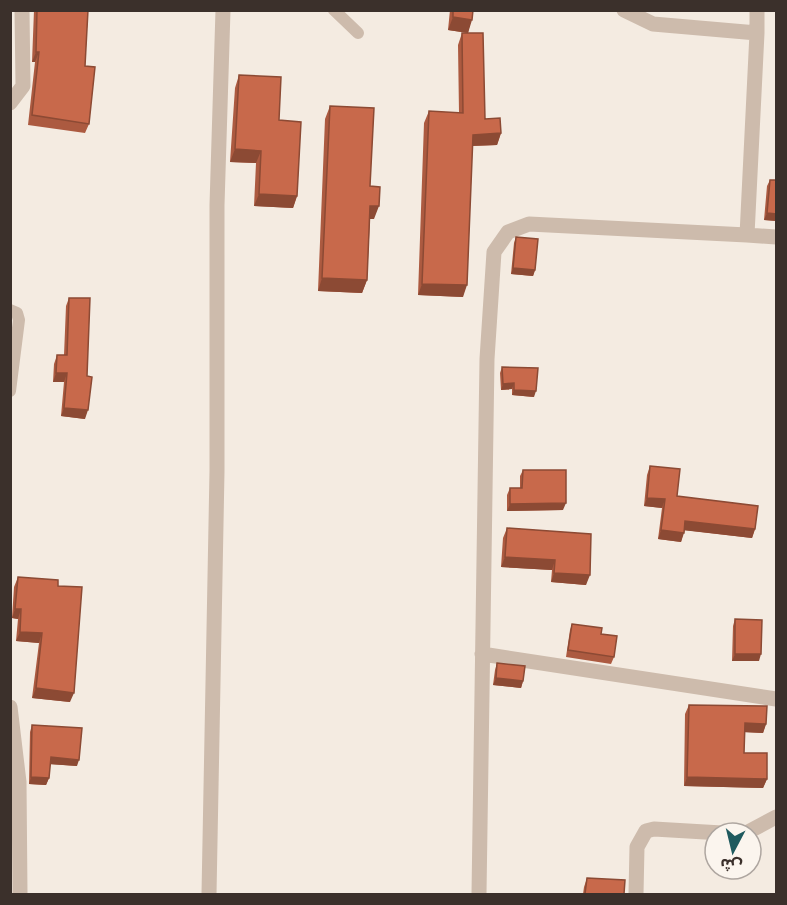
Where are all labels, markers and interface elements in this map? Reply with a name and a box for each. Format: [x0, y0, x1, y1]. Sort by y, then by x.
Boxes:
north arrow [703, 821, 763, 881]
text: ش [719, 855, 743, 876]

